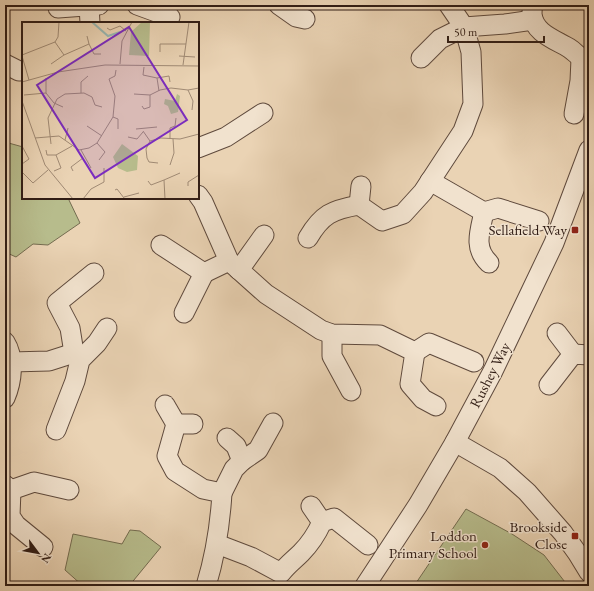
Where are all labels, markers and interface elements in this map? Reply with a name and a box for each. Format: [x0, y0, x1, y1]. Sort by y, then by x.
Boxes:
scale bar [448, 18, 544, 44]
inset map [22, 22, 199, 199]
text: 50 m [454, 24, 478, 40]
place label: Sellafield Way [489, 220, 567, 239]
marker: Sellafield Way [570, 225, 580, 235]
street label: Rushey Way [465, 338, 514, 411]
place label: Brookside Close [510, 517, 567, 553]
place label: Loddon Primary School [389, 526, 477, 562]
marker: Brookside Close [570, 531, 580, 541]
north arrow [18, 533, 58, 573]
marker: Loddon Primary School [480, 540, 490, 550]
text: N [38, 551, 55, 566]

